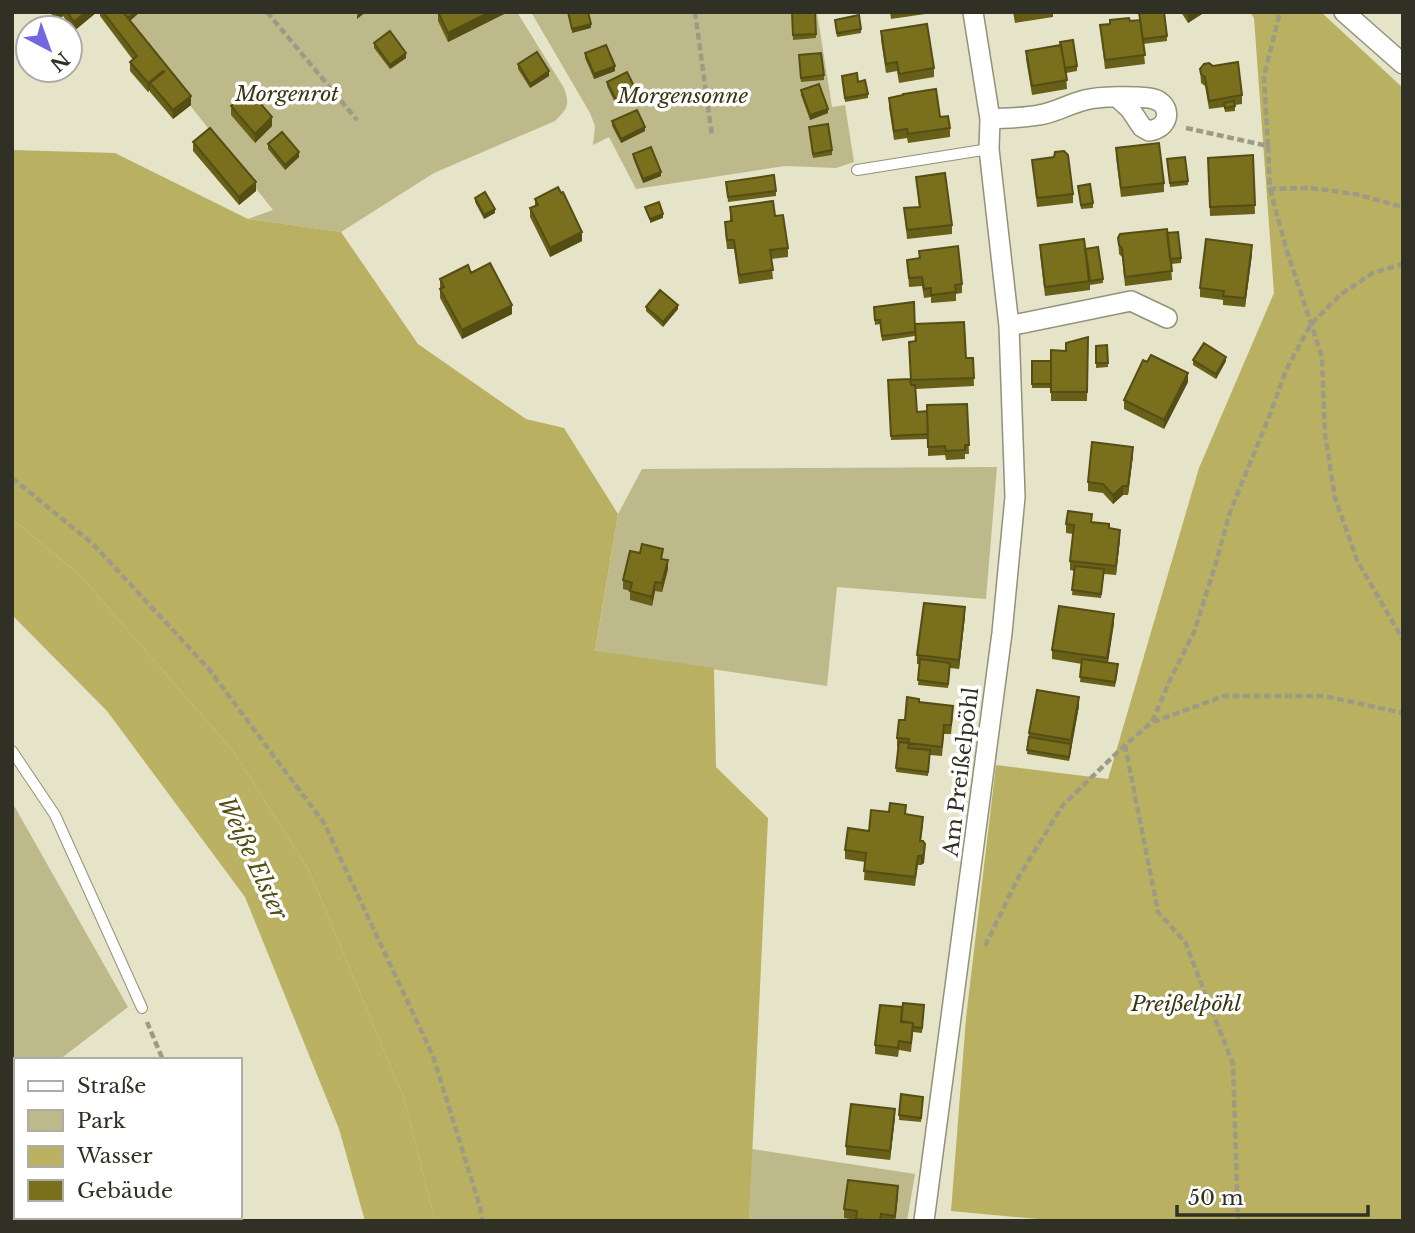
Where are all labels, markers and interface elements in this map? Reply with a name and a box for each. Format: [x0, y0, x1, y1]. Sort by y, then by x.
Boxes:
north arrow [14, 14, 84, 84]
text: N [45, 47, 74, 76]
park label: Morgenrot [234, 81, 339, 107]
park label: Morgensonne [617, 83, 749, 109]
street label: Am Preißelpöhl [938, 686, 984, 859]
water label: Weiße Elster [212, 792, 294, 925]
park label: Preißelpöhl [1130, 991, 1241, 1017]
legend [14, 1058, 242, 1219]
text: Straße [77, 1073, 146, 1099]
text: Park [77, 1108, 126, 1134]
text: Wasser [76, 1143, 153, 1169]
scale bar [1177, 1174, 1368, 1218]
text: Gebäude [77, 1178, 173, 1204]
text: 50 m [1188, 1185, 1244, 1211]

